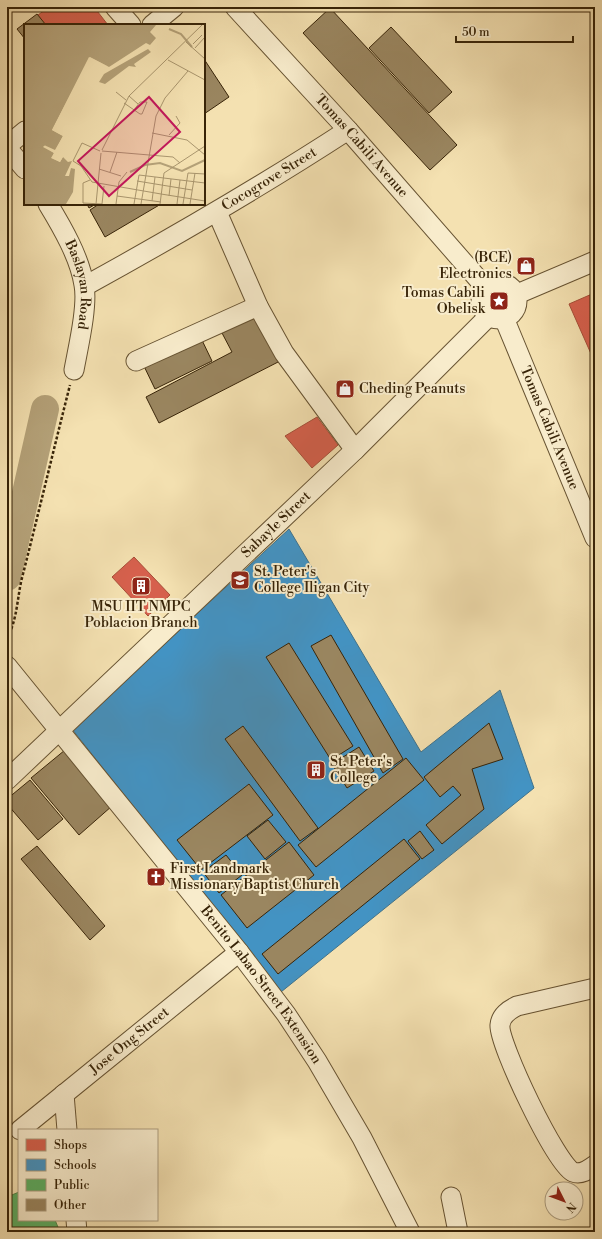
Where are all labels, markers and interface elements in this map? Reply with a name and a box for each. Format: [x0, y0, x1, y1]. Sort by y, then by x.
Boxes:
scale bar [456, 18, 573, 44]
inset map [24, 24, 205, 205]
text: 50 m [462, 25, 490, 40]
street label: Tomas Cabili Avenue [311, 91, 412, 201]
street label: Cocogrove Street [218, 143, 320, 215]
street label: Baslayan Road [60, 236, 94, 331]
place label: (BCE) Electronics [439, 249, 512, 283]
shop icon: (BCE) Electronics [515, 255, 537, 277]
place label: Tomas Cabili Obelisk [402, 284, 486, 318]
place icon: Tomas Cabili Obelisk [488, 290, 510, 312]
street label: Tomas Cabili Avenue [516, 364, 583, 492]
shop icon: Cheding Peanuts [334, 378, 356, 400]
place label: Cheding Peanuts [359, 380, 465, 398]
street label: Sabayle Street [238, 488, 315, 562]
place label: St. Peter's College Iligan City [254, 563, 370, 597]
school or university icon: St. Peter's College Iligan City [229, 569, 251, 591]
building icon: MSU IIT NMPC Poblacion Branch [130, 575, 152, 597]
place label: MSU IIT NMPC Poblacion Branch [84, 598, 198, 632]
place label: St. Peter's College [330, 753, 392, 787]
building icon: St. Peter's College [305, 759, 327, 781]
place label: First Landmark Missionary Baptist Church [170, 860, 340, 894]
church icon: First Landmark Missionary Baptist Church [145, 866, 167, 888]
street label: Benito Labao Street Extension [196, 902, 326, 1068]
street label: Jose Ong Street [85, 1003, 173, 1079]
legend [18, 1129, 158, 1221]
text: Shops [54, 1138, 87, 1153]
text: Schools [54, 1158, 96, 1173]
text: Public [54, 1178, 90, 1193]
north arrow [544, 1181, 584, 1221]
text: Other [54, 1198, 86, 1213]
text: N [562, 1199, 579, 1215]

